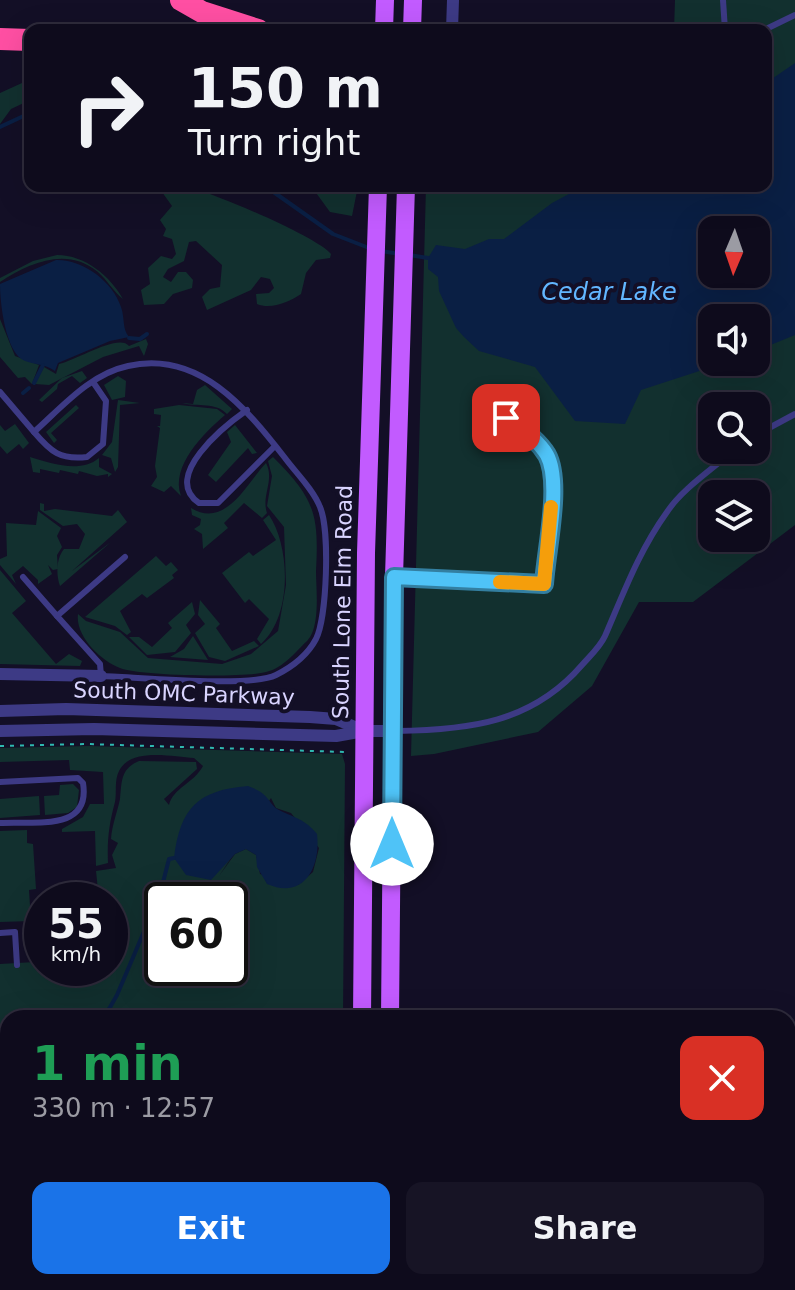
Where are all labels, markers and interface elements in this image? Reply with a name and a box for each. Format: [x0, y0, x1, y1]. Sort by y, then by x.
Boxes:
text: 150 m [188, 55, 383, 120]
icon: right [56, 56, 160, 160]
text: Turn right [188, 122, 360, 163]
north arrow [698, 216, 770, 288]
map controls [698, 216, 770, 552]
water label: Cedar Lake [541, 278, 677, 306]
button: sound [698, 304, 770, 376]
pin [472, 384, 540, 452]
button: search [698, 392, 770, 464]
icon: arrive [484, 396, 528, 440]
button: layers [698, 480, 770, 552]
street label: South Lone Elm Road [328, 485, 357, 719]
street label: South OMC Parkway [73, 677, 295, 710]
position arrow [350, 802, 434, 886]
speed limit sign: 60 [144, 882, 248, 986]
text: 55 [48, 901, 104, 947]
text: km/h [51, 942, 101, 966]
text: 1 min [32, 1035, 183, 1091]
button: close [680, 1036, 764, 1120]
text: 330 m · 12:57 [32, 1093, 215, 1123]
button: Exit [32, 1182, 390, 1274]
button: Share [406, 1182, 764, 1274]

